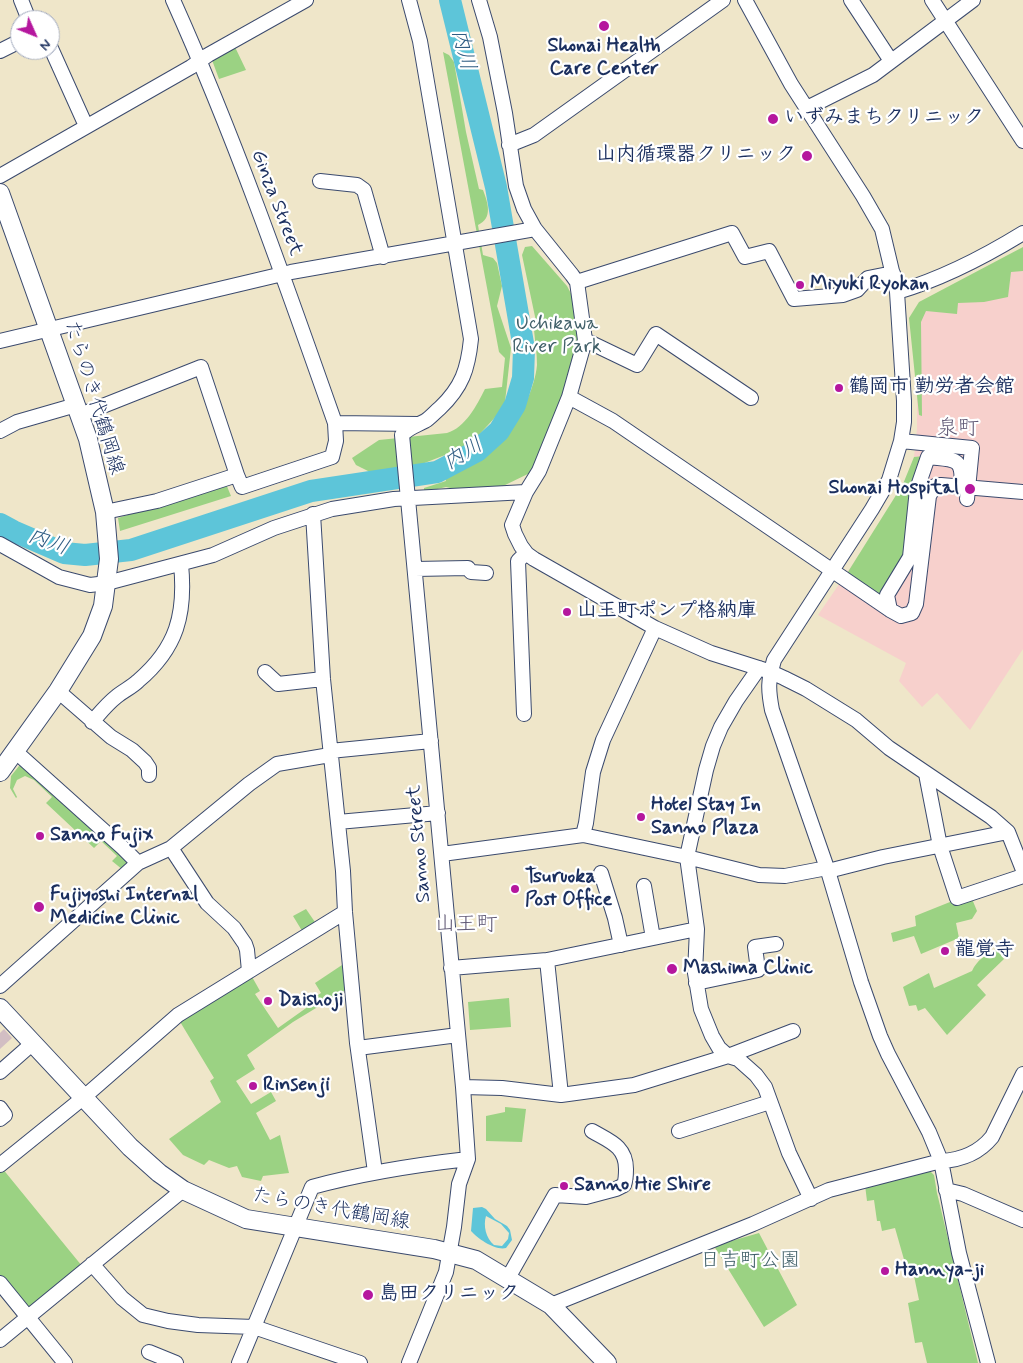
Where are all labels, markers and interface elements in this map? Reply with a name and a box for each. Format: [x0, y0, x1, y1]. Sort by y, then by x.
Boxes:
north arrow [10, 10, 60, 60]
marker: Shonai Health Care Center [597, 19, 611, 33]
water label: 内川 [445, 27, 479, 73]
text: N [35, 35, 55, 54]
place label: Shonai Health Care Center [547, 35, 661, 82]
place label: いずみまちクリニック [784, 107, 984, 131]
marker: いずみまちクリニック [766, 112, 780, 126]
place label: 山内循環器クリニック [596, 144, 796, 168]
street label: Ginza Street [245, 147, 307, 259]
marker: 山内循環器クリニック [800, 149, 814, 163]
place label: Miyuki Ryokan [810, 273, 929, 297]
marker: Miyuki Ryokan [794, 279, 806, 291]
park label: Uchikawa River Park [512, 313, 602, 360]
street label: たらのき代鶴岡線 [58, 318, 128, 478]
place label: 鶴岡市 勤労者会館 [849, 376, 1014, 400]
marker: 鶴岡市 勤労者会館 [833, 382, 845, 394]
district label: 泉町 [937, 417, 979, 443]
water label: 内川 [440, 433, 488, 477]
place label: Shonai Hospital [829, 477, 959, 501]
marker: Shonai Hospital [963, 482, 977, 496]
water label: 内川 [24, 524, 72, 562]
place label: 山王町ポンプ格納庫 [577, 600, 757, 624]
marker: 山王町ポンプ格納庫 [561, 606, 573, 618]
street label: Sanno Street [403, 784, 437, 904]
place label: Hotel Stay In Sanno Plaza [651, 794, 761, 841]
marker: Hotel Stay In Sanno Plaza [635, 811, 647, 823]
place label: Sanno Fujix [50, 824, 153, 848]
marker: Sanno Fujix [34, 830, 46, 842]
place label: Tsuruoka Post Office [525, 866, 612, 913]
marker: Tsuruoka Post Office [509, 883, 521, 895]
place label: Fujiyoshi Internal Medicine Clinic [50, 884, 198, 931]
marker: Fujiyoshi Internal Medicine Clinic [32, 900, 46, 914]
district label: 山王町 [435, 913, 497, 939]
place label: 龍覚寺 [955, 939, 1015, 963]
marker: 龍覚寺 [939, 945, 951, 957]
place label: Mashima Clinic [683, 957, 813, 981]
marker: Mashima Clinic [665, 962, 679, 976]
place label: Daishoji [278, 989, 343, 1013]
marker: Daishoji [262, 995, 274, 1007]
place label: Rinsenji [263, 1074, 330, 1098]
marker: Rinsenji [247, 1080, 259, 1092]
place label: Sanno Hie Shire [574, 1174, 711, 1198]
marker: Sanno Hie Shire [558, 1180, 570, 1192]
street label: たらのき代鶴岡線 [250, 1184, 412, 1236]
park label: 日吉町公園 [700, 1250, 800, 1274]
place label: Hannya-ji [895, 1259, 984, 1283]
marker: Hannya-ji [879, 1265, 891, 1277]
place label: 島田クリニック [379, 1283, 519, 1307]
marker: 島田クリニック [361, 1288, 375, 1302]

